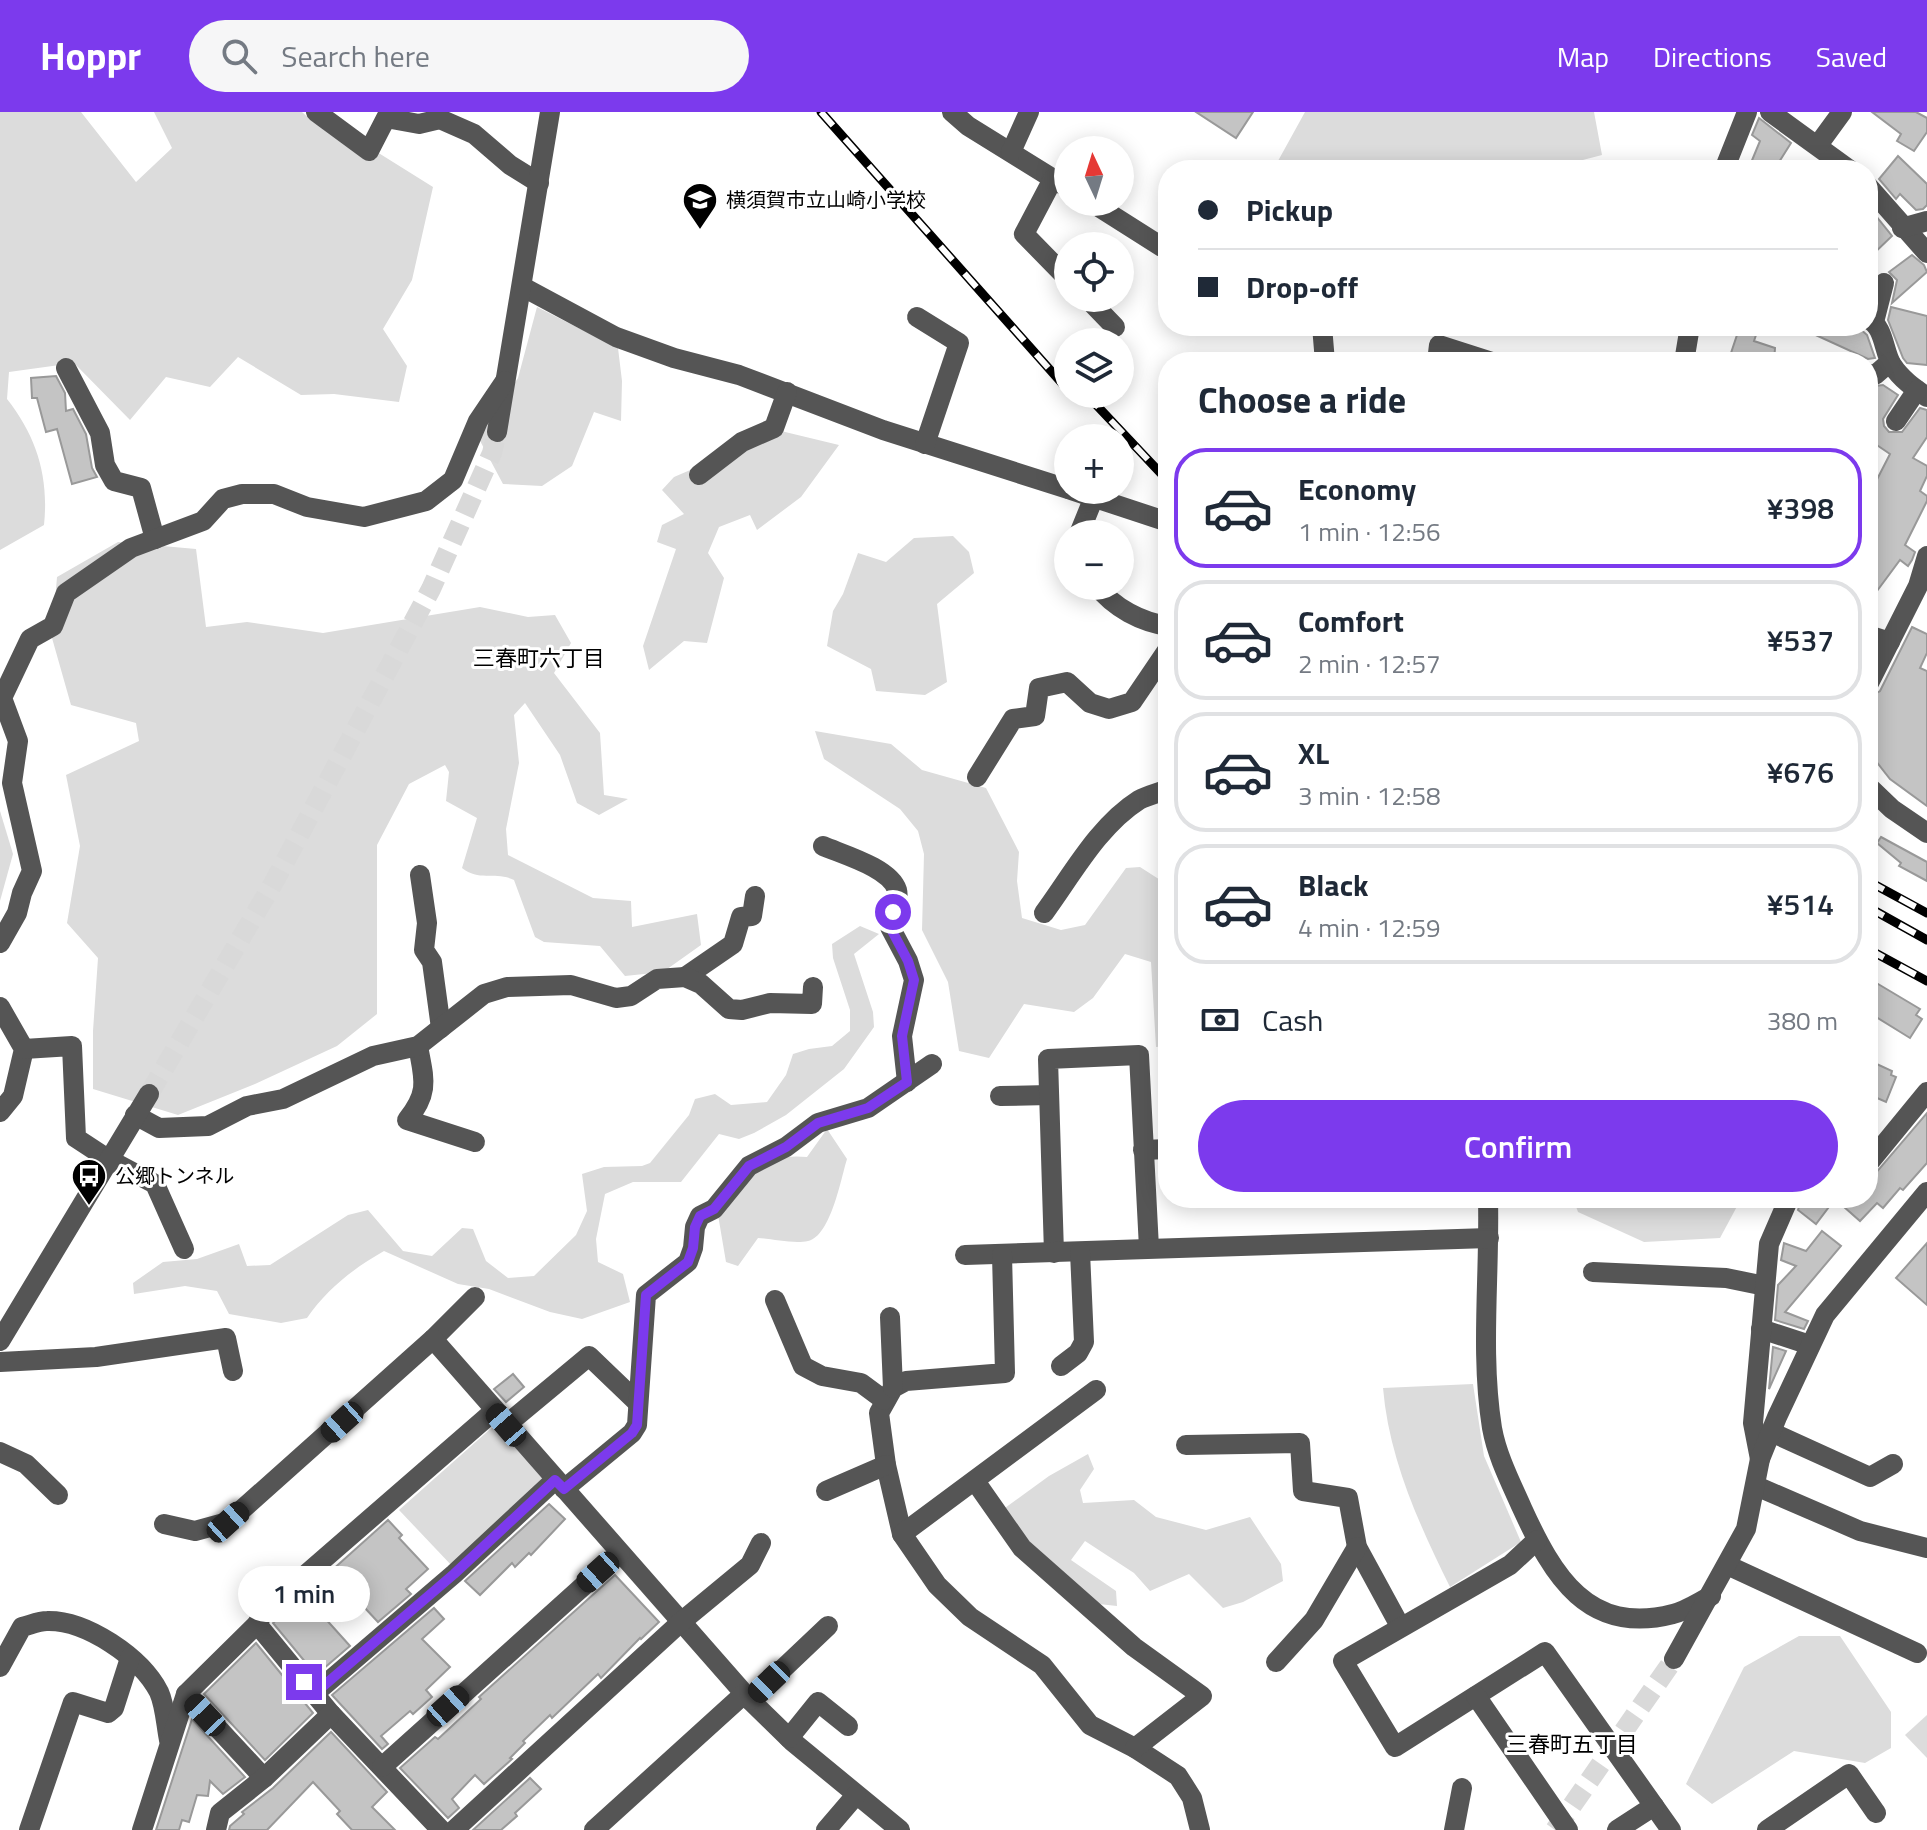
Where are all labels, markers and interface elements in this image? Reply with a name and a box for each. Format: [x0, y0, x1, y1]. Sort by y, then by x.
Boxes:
search box [189, 20, 749, 92]
text: Hoppr [40, 27, 141, 85]
text: Search here [281, 33, 430, 79]
icon: search [217, 34, 261, 78]
text: Map [1557, 35, 1609, 78]
text: Directions [1653, 35, 1772, 78]
text: Saved [1816, 35, 1887, 78]
north arrow [1054, 136, 1134, 216]
map controls [1054, 136, 1134, 600]
school or university icon: 横須賀市立山崎小学校 [681, 181, 719, 231]
place label: 横須賀市立山崎小学校 [726, 184, 926, 215]
text: Pickup [1246, 187, 1333, 233]
button: locate [1054, 232, 1134, 312]
text: Drop-off [1246, 264, 1358, 310]
button: layers [1054, 328, 1134, 408]
text: Choose a ride [1198, 372, 1406, 427]
button: + [1054, 424, 1134, 504]
text: Economy [1298, 466, 1416, 512]
icon: car [1202, 472, 1274, 544]
text: ¥398 [1767, 485, 1834, 531]
text: 1 min · 12:56 [1298, 512, 1441, 551]
button: − [1054, 520, 1134, 600]
text: Comfort [1298, 598, 1404, 644]
icon: car [1202, 604, 1274, 676]
text: ¥537 [1767, 617, 1834, 663]
district label: 三春町六丁目 [473, 641, 605, 675]
text: 2 min · 12:57 [1298, 644, 1441, 683]
text: XL [1298, 730, 1329, 776]
icon: car [1202, 736, 1274, 808]
text: ¥676 [1767, 749, 1834, 795]
text: 3 min · 12:58 [1298, 776, 1441, 815]
text: Black [1298, 862, 1369, 908]
icon: car [1202, 868, 1274, 940]
text: ¥514 [1767, 881, 1834, 927]
route start [875, 894, 911, 930]
text: 4 min · 12:59 [1298, 908, 1441, 947]
text: Cash [1262, 997, 1323, 1043]
icon: cash [1198, 998, 1242, 1042]
text: 380 m [1767, 1001, 1838, 1040]
button: Confirm [1198, 1100, 1838, 1192]
bus stop icon: 公郷トンネル [70, 1157, 108, 1207]
place label: 公郷トンネル [115, 1160, 235, 1191]
car [316, 1397, 368, 1447]
car [481, 1399, 531, 1451]
car [202, 1497, 254, 1547]
car [572, 1547, 624, 1597]
callout: 1 min [238, 1566, 370, 1622]
text: 1 min [273, 1574, 335, 1613]
car [743, 1657, 795, 1707]
route end [286, 1664, 322, 1700]
car [422, 1681, 474, 1731]
car [180, 1689, 230, 1741]
district label: 三春町五丁目 [1506, 1727, 1638, 1761]

